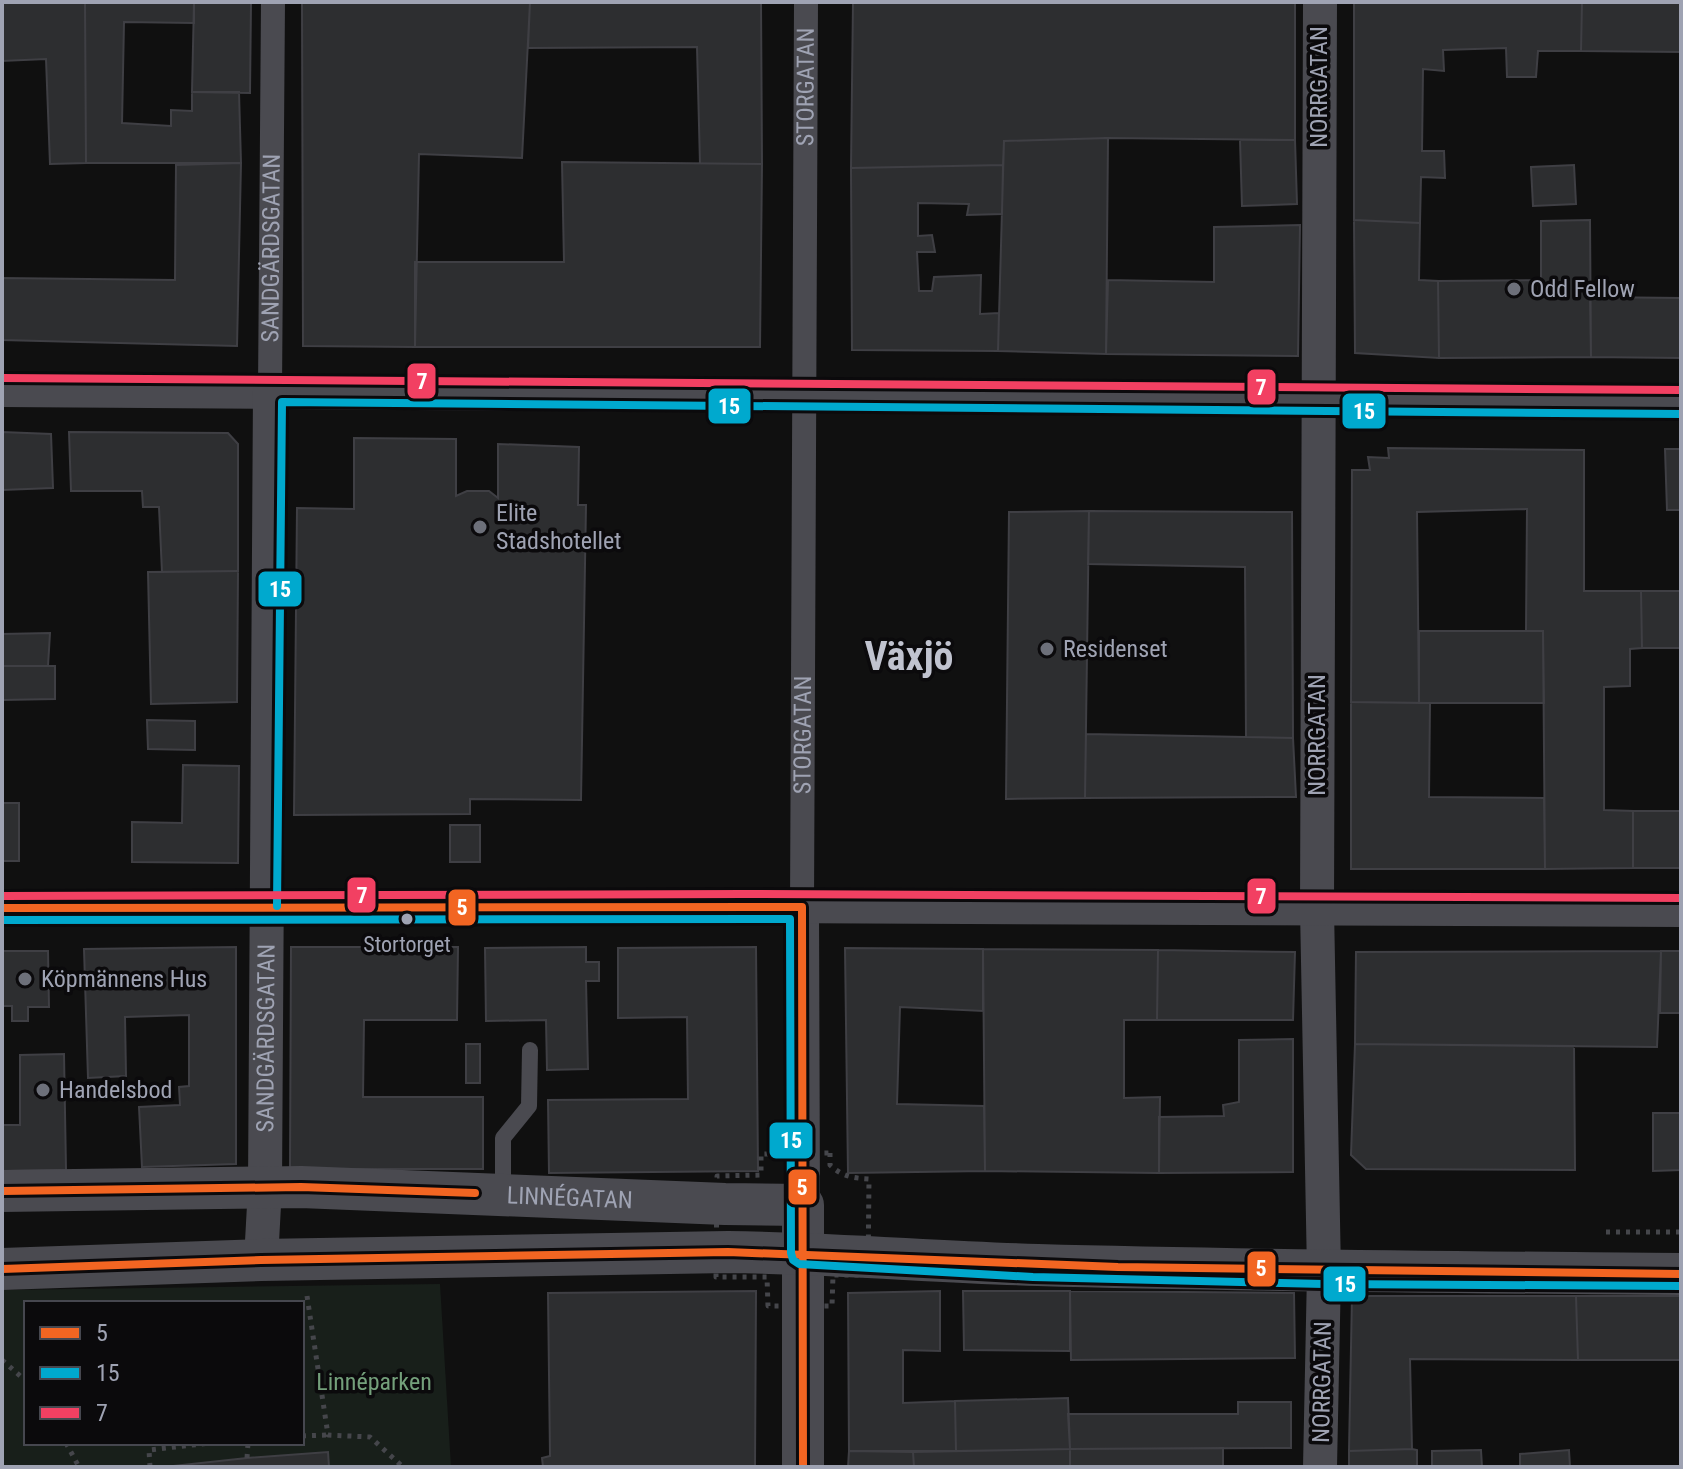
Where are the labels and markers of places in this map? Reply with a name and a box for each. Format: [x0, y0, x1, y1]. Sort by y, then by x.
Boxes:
place label: Odd Fellow [1530, 275, 1635, 303]
marker: Odd Fellow [1505, 280, 1523, 298]
place label: Elite Stadshotellet [496, 499, 621, 555]
marker: Elite Stadshotellet [471, 518, 489, 536]
place label: Residenset [1063, 635, 1168, 663]
marker: Residenset [1038, 640, 1056, 658]
marker: Stortorget [399, 911, 415, 927]
place label: Stortorget [363, 932, 451, 957]
place label: Köpmännens Hus [41, 965, 207, 993]
marker: Köpmännens Hus [16, 970, 34, 988]
place label: Handelsbod [59, 1076, 172, 1104]
marker: Handelsbod [34, 1081, 52, 1099]

